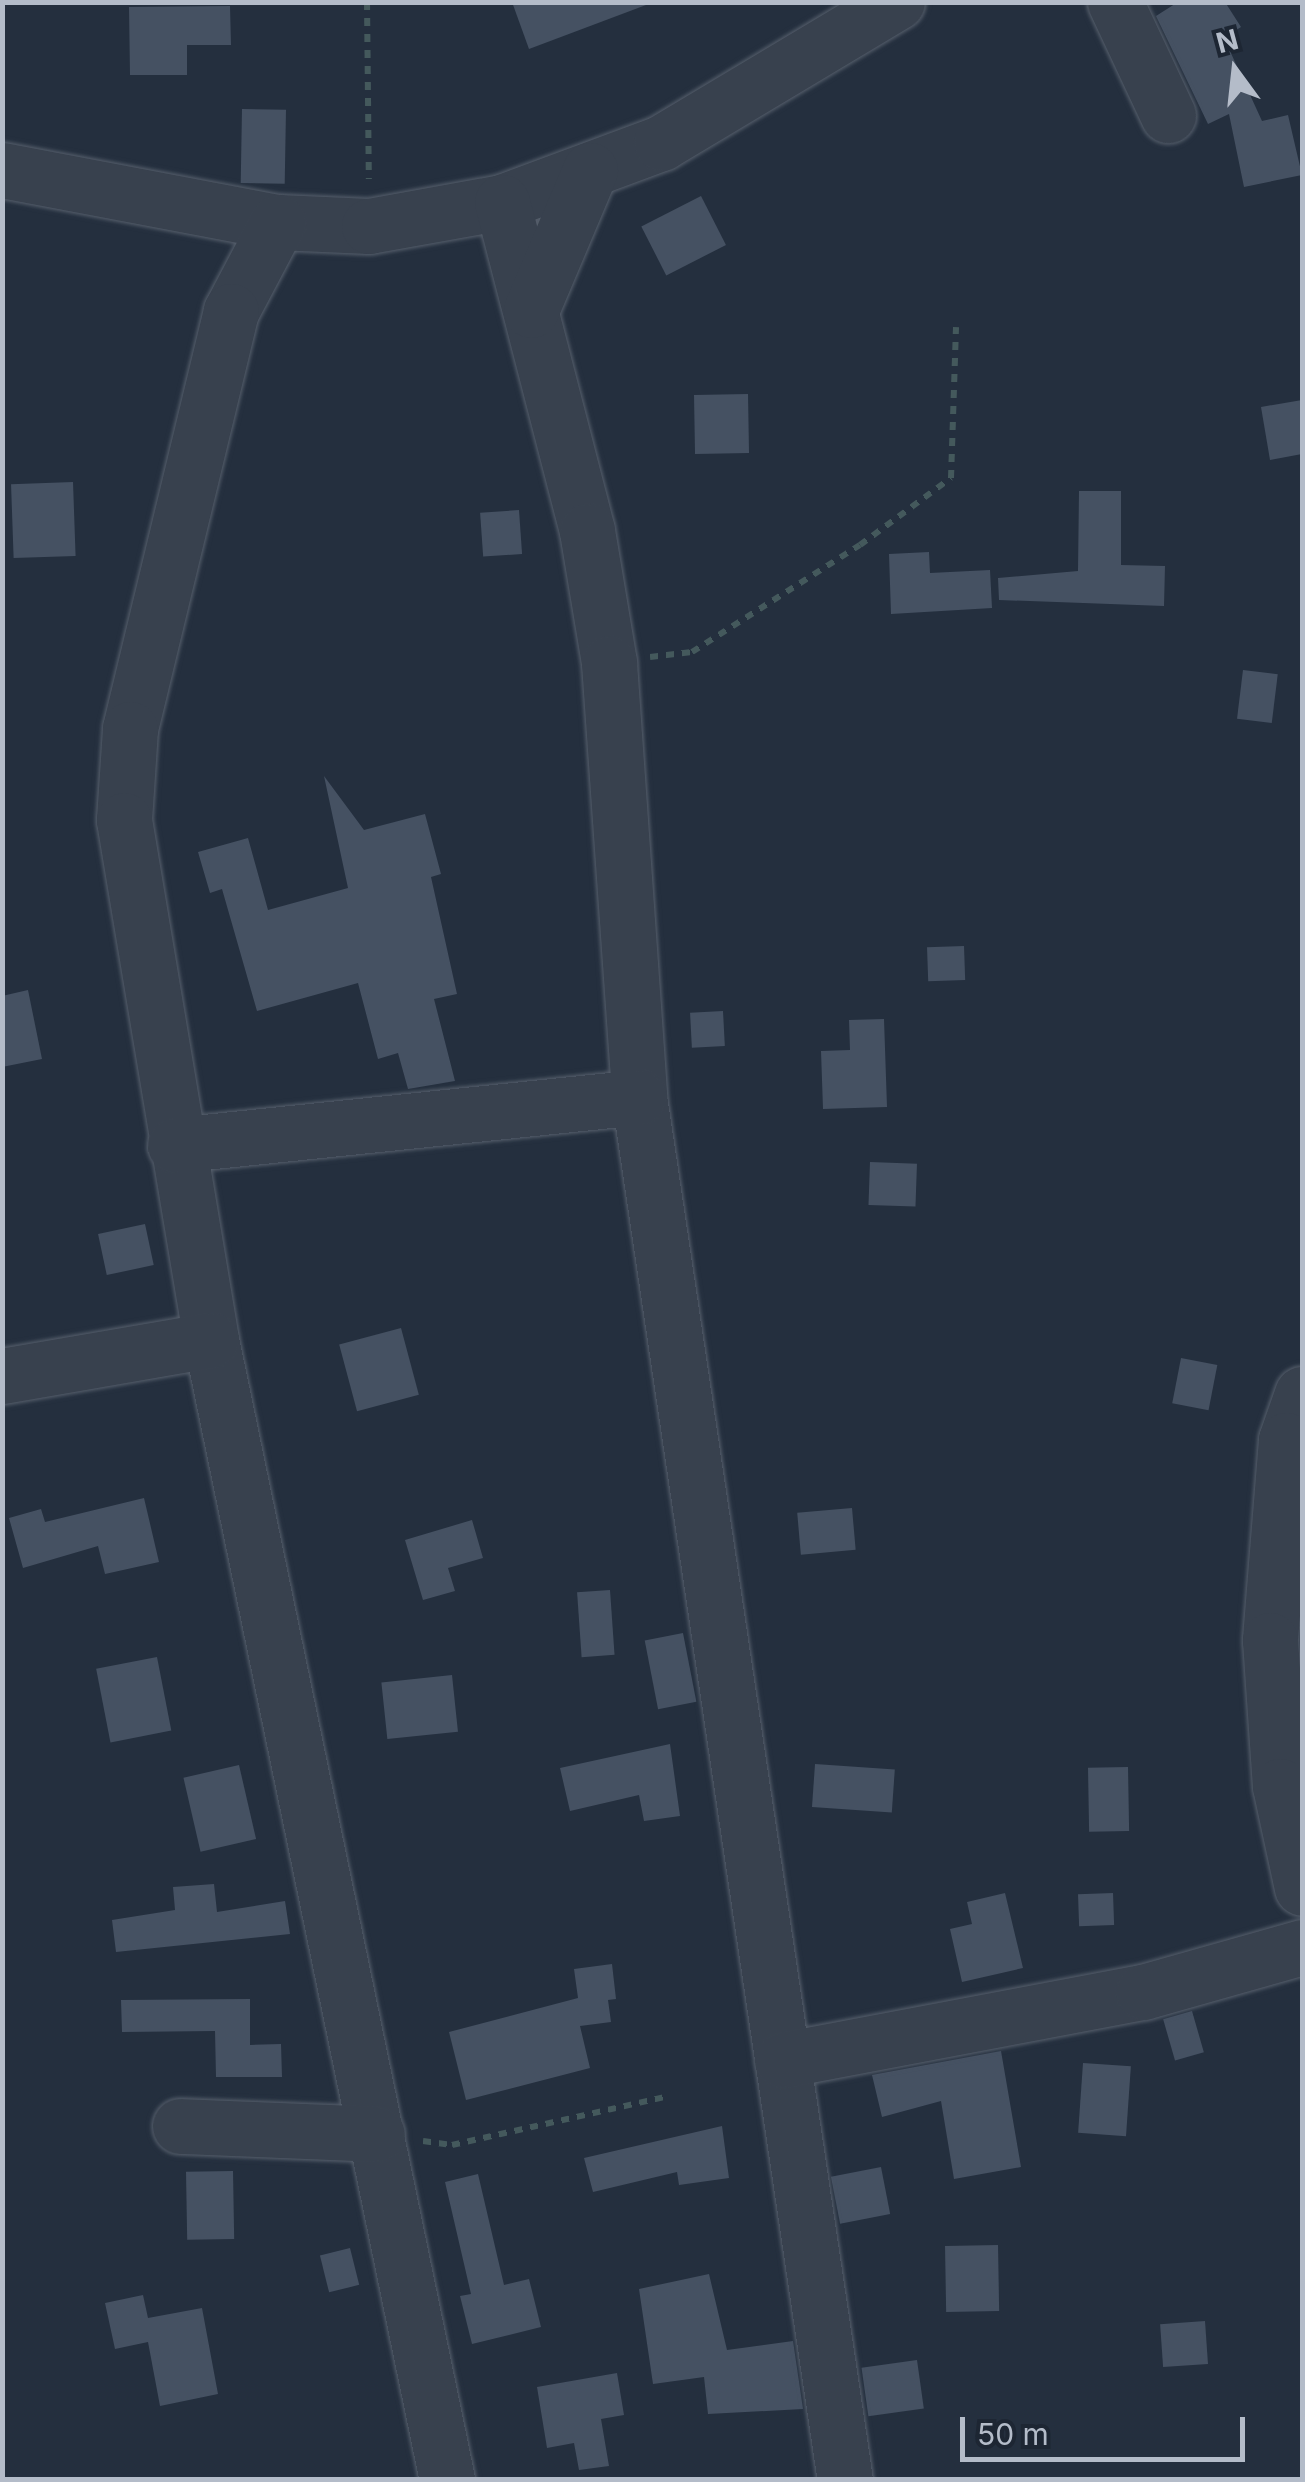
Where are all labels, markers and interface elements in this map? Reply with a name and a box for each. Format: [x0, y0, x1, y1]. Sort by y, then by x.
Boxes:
north arrow [1185, 20, 1285, 120]
text: N [1213, 22, 1242, 60]
scale bar [965, 2397, 1250, 2459]
text: 50 m [977, 2416, 1049, 2452]

